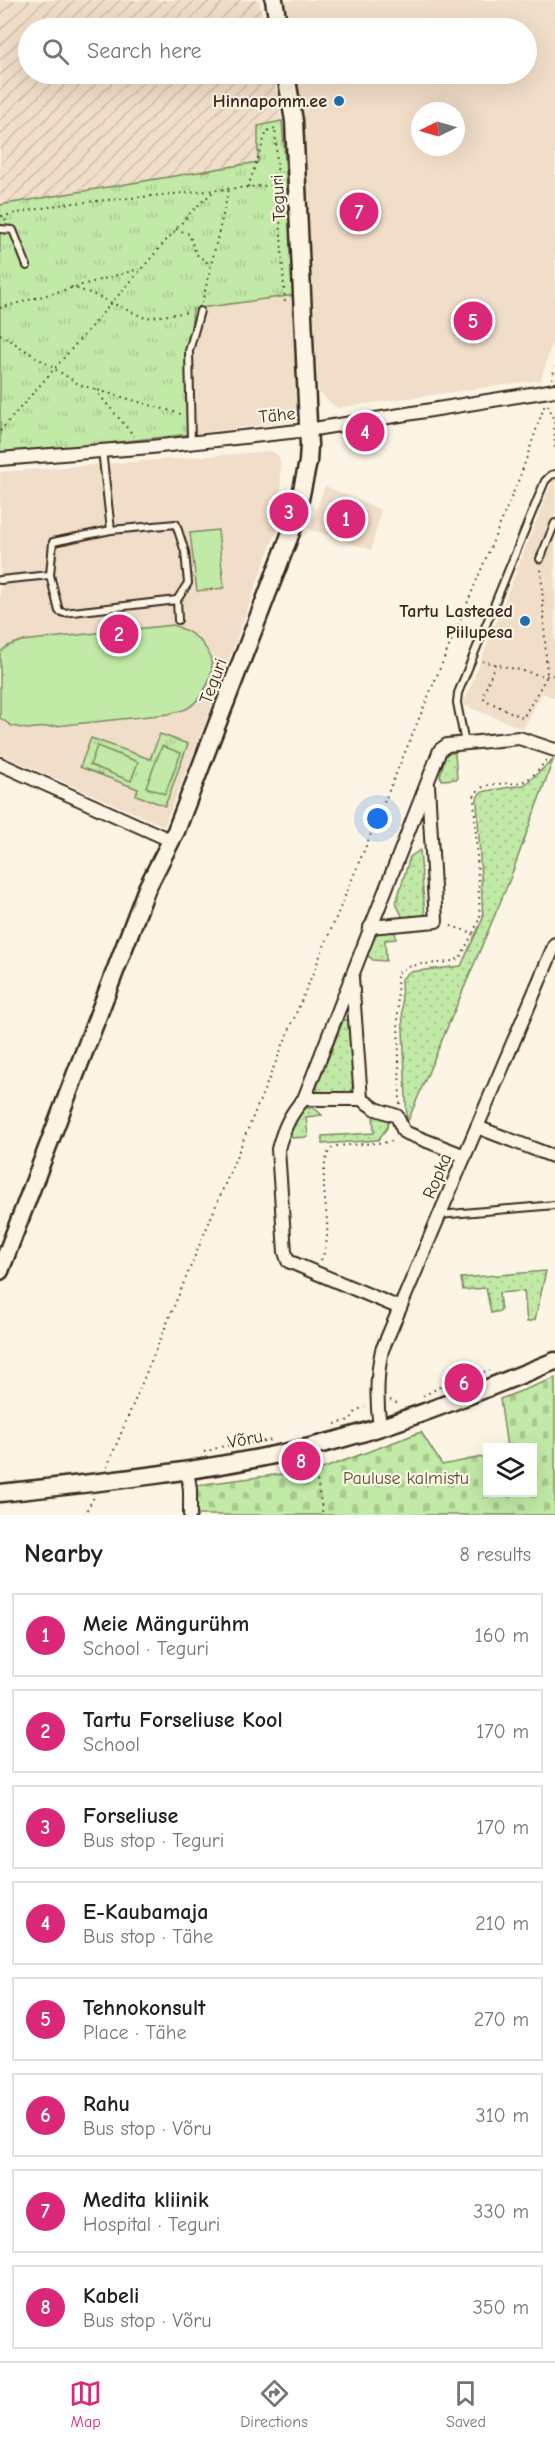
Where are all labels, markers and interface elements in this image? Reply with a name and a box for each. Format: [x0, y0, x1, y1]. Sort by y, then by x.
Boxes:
search box [18, 18, 537, 84]
icon: search [39, 35, 72, 68]
text: Search here [87, 38, 202, 64]
place label: Hinnapomm.ee [213, 91, 327, 112]
marker: Hinnapomm.ee [332, 94, 346, 108]
north arrow [411, 102, 465, 156]
street label: Teguri [267, 174, 290, 222]
pin: 7 [340, 190, 378, 234]
pin: 5 [454, 298, 492, 344]
street label: Tähe [258, 403, 297, 428]
pin: 4 [346, 410, 385, 454]
pin: 3 [270, 490, 308, 534]
pin: 1 [326, 496, 366, 542]
place label: Tartu Lasteaed Piilupesa [399, 601, 513, 643]
pin: 2 [100, 612, 138, 656]
marker: Tartu Lasteaed Piilupesa [518, 614, 532, 628]
street label: Teguri [195, 655, 232, 707]
your location [363, 804, 392, 833]
street label: Ropka [419, 1150, 456, 1202]
pin: 6 [444, 1360, 484, 1406]
street label: Võru [226, 1426, 264, 1453]
pin: 8 [282, 1438, 320, 1484]
map controls [483, 1443, 537, 1497]
button: layers [483, 1443, 537, 1497]
park label: Pauluse kalmistu [343, 1468, 469, 1489]
text: Nearby [24, 1539, 103, 1569]
text: 8 results [459, 1543, 531, 1566]
text: Meie Mängurühm [83, 1611, 249, 1637]
text: 1 [42, 1624, 49, 1647]
text: 160 m [475, 1624, 529, 1647]
text: School · Teguri [83, 1637, 209, 1660]
text: Tartu Forseliuse Kool [83, 1707, 283, 1733]
text: 2 [41, 1720, 50, 1743]
text: 170 m [476, 1720, 529, 1743]
text: School [83, 1733, 140, 1756]
text: Forseliuse [83, 1803, 178, 1829]
text: 3 [41, 1816, 50, 1839]
text: 170 m [476, 1816, 529, 1839]
text: Bus stop · Teguri [83, 1829, 224, 1852]
text: E-Kaubamaja [83, 1899, 208, 1925]
text: 4 [41, 1912, 50, 1935]
text: 210 m [475, 1912, 529, 1935]
text: Bus stop · Tähe [83, 1925, 213, 1948]
text: Tehnokonsult [83, 1995, 205, 2021]
text: 5 [40, 2008, 51, 2031]
text: 270 m [474, 2008, 529, 2031]
text: Place · Tähe [83, 2021, 187, 2044]
text: Rahu [83, 2091, 130, 2117]
text: 6 [40, 2104, 51, 2127]
text: 310 m [476, 2104, 529, 2127]
text: Bus stop · Võru [83, 2117, 211, 2140]
text: Medita kliinik [83, 2187, 209, 2213]
text: 7 [41, 2200, 50, 2223]
text: 330 m [473, 2200, 529, 2223]
text: Hospital · Teguri [83, 2213, 220, 2236]
text: Kabeli [83, 2283, 139, 2309]
text: 8 [40, 2296, 51, 2319]
text: 350 m [473, 2296, 529, 2319]
text: Bus stop · Võru [83, 2309, 211, 2332]
tab: Map [69, 2377, 102, 2431]
tab: Directions [240, 2377, 308, 2431]
tab: Saved [446, 2377, 486, 2431]

